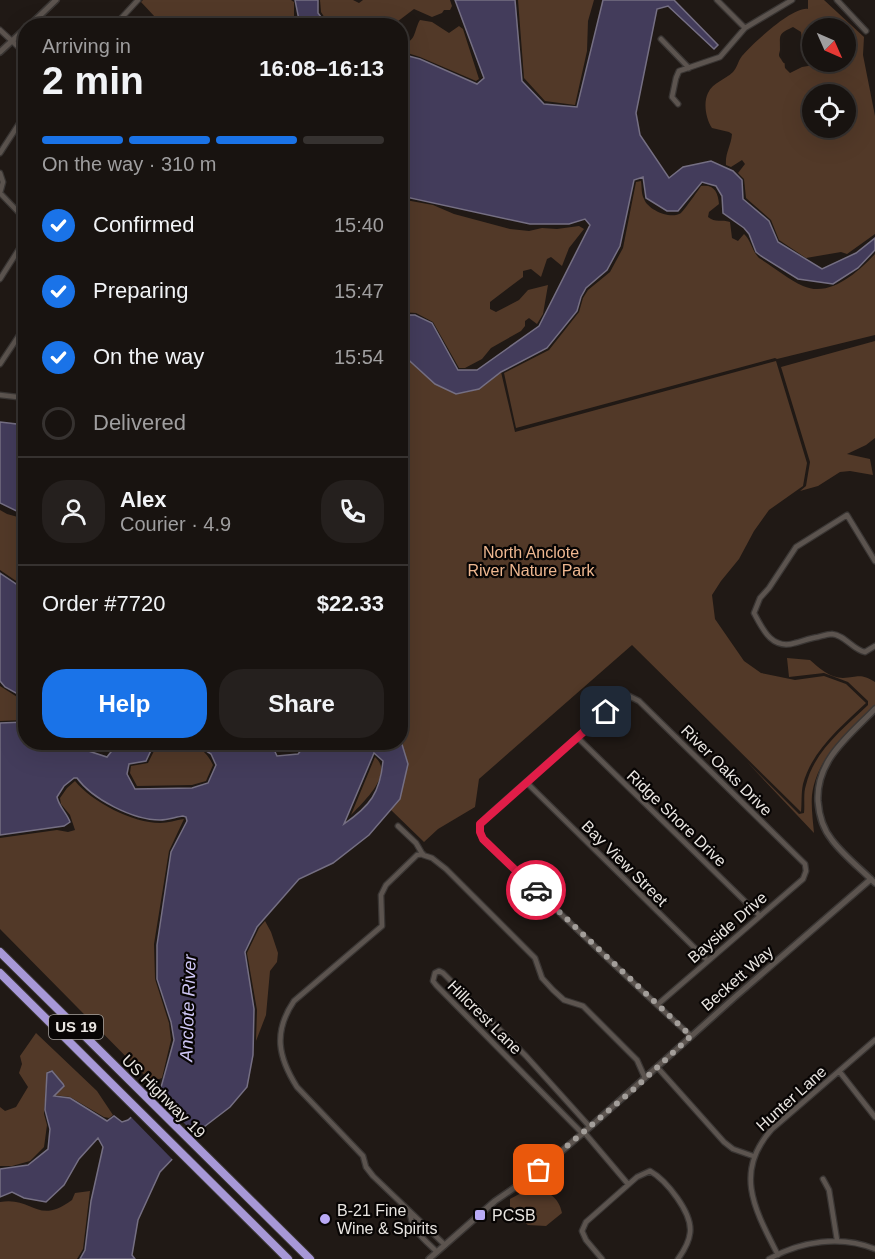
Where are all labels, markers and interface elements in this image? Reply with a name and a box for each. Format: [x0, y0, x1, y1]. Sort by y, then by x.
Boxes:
north arrow [802, 18, 856, 72]
map controls [802, 18, 856, 138]
text: Arriving in [42, 35, 131, 57]
text: 16:08–16:13 [259, 56, 384, 81]
text: 2 min [42, 59, 144, 102]
button: locate [802, 84, 856, 138]
text: On the way · 310 m [42, 153, 217, 175]
icon: check [42, 209, 75, 242]
text: Confirmed [93, 212, 194, 237]
text: 15:40 [334, 214, 384, 236]
icon: check [42, 275, 75, 308]
text: Preparing [93, 278, 188, 303]
text: 15:47 [334, 280, 384, 302]
icon: check [42, 341, 75, 374]
text: On the way [93, 344, 204, 369]
text: 15:54 [334, 346, 384, 368]
text: Delivered [93, 410, 186, 435]
button: person [42, 480, 105, 543]
button: phone [321, 480, 384, 543]
text: Alex [120, 487, 166, 512]
text: Courier · 4.9 [120, 513, 231, 535]
park label: North Anclote River Nature Park [467, 544, 596, 579]
text: Order #7720 [42, 591, 166, 616]
text: $22.33 [317, 591, 384, 616]
button: Help [42, 669, 207, 738]
button: Share [219, 669, 384, 738]
pin [580, 686, 631, 737]
icon: home [589, 695, 622, 728]
street label: River Oaks Drive [678, 722, 775, 819]
street label: Ridge Shore Drive [624, 767, 730, 870]
street label: Bay View Street [578, 817, 671, 910]
courier [506, 860, 566, 920]
icon: car [520, 874, 553, 907]
street label: Bayside Drive [685, 889, 770, 966]
street label: Beckett Way [698, 943, 777, 1014]
water label: Anclote River [176, 953, 200, 1063]
street label: Hillcrest Lane [444, 977, 525, 1058]
road number: US 19 [49, 1015, 103, 1039]
street label: US Highway 19 [119, 1051, 209, 1141]
street label: Hunter Lane [753, 1063, 830, 1134]
pin [513, 1144, 564, 1195]
icon: bag [522, 1153, 555, 1186]
place label: B-21 Fine Wine & Spirits [337, 1202, 437, 1237]
place label: PCSB [492, 1207, 536, 1224]
marker: PCSB [473, 1208, 487, 1222]
marker: B-21 Fine Wine & Spirits [318, 1212, 332, 1226]

